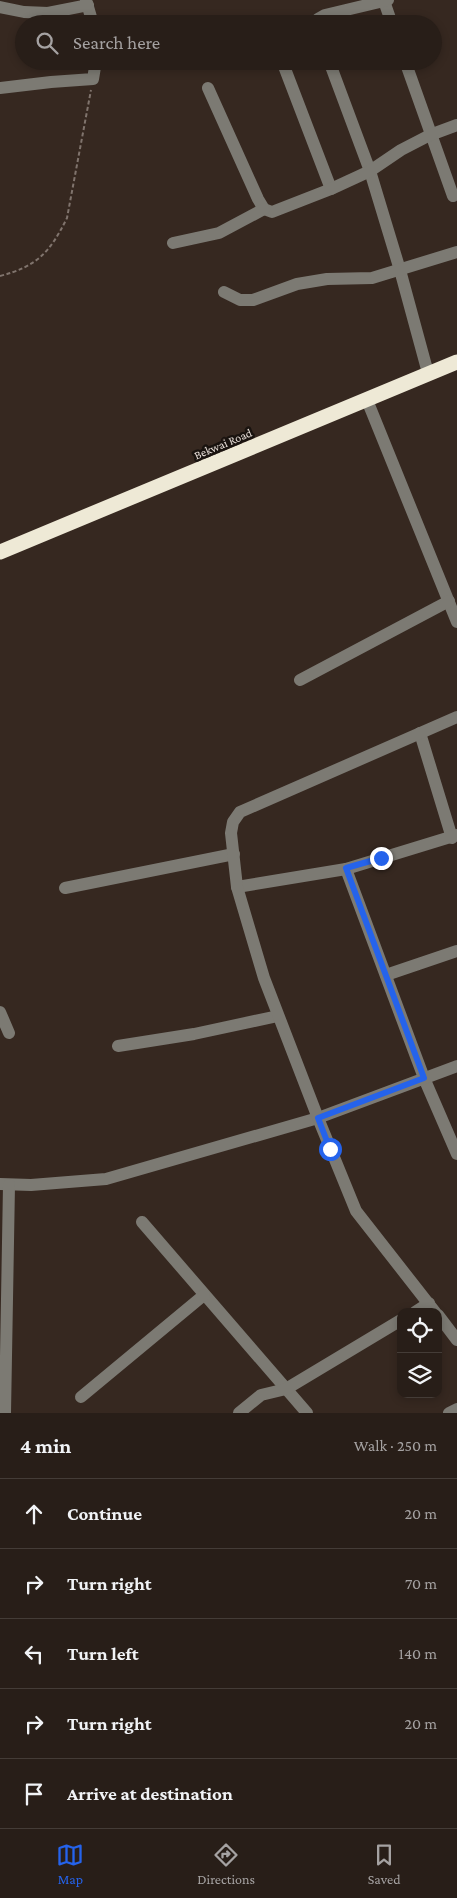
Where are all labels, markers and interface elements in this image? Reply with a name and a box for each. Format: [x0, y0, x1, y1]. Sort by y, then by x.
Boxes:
search box [15, 15, 442, 70]
icon: search [33, 29, 61, 57]
text: Search here [73, 32, 160, 53]
street label: Bekwai Road [192, 425, 255, 462]
route end [370, 847, 393, 870]
route start [319, 1138, 342, 1161]
map controls [397, 1308, 442, 1398]
button: locate [397, 1308, 442, 1353]
button: layers [397, 1353, 442, 1398]
text: 4 min [20, 1434, 71, 1458]
text: Walk · 250 m [354, 1437, 437, 1454]
icon: ahead [20, 1500, 48, 1528]
text: Continue [67, 1503, 142, 1524]
text: 20 m [404, 1505, 437, 1522]
icon: right [20, 1570, 48, 1598]
text: Turn right [67, 1573, 152, 1594]
text: 70 m [405, 1575, 437, 1592]
icon: left [20, 1640, 48, 1668]
text: Turn left [67, 1643, 139, 1664]
text: 140 m [399, 1645, 437, 1662]
icon: right [20, 1710, 48, 1738]
text: Turn right [67, 1713, 152, 1734]
text: 20 m [404, 1715, 437, 1732]
icon: arrive [20, 1780, 48, 1808]
text: Arrive at destination [67, 1783, 233, 1804]
tab: Map [56, 1841, 84, 1887]
tab: Directions [197, 1841, 255, 1887]
tab: Saved [368, 1841, 401, 1887]

